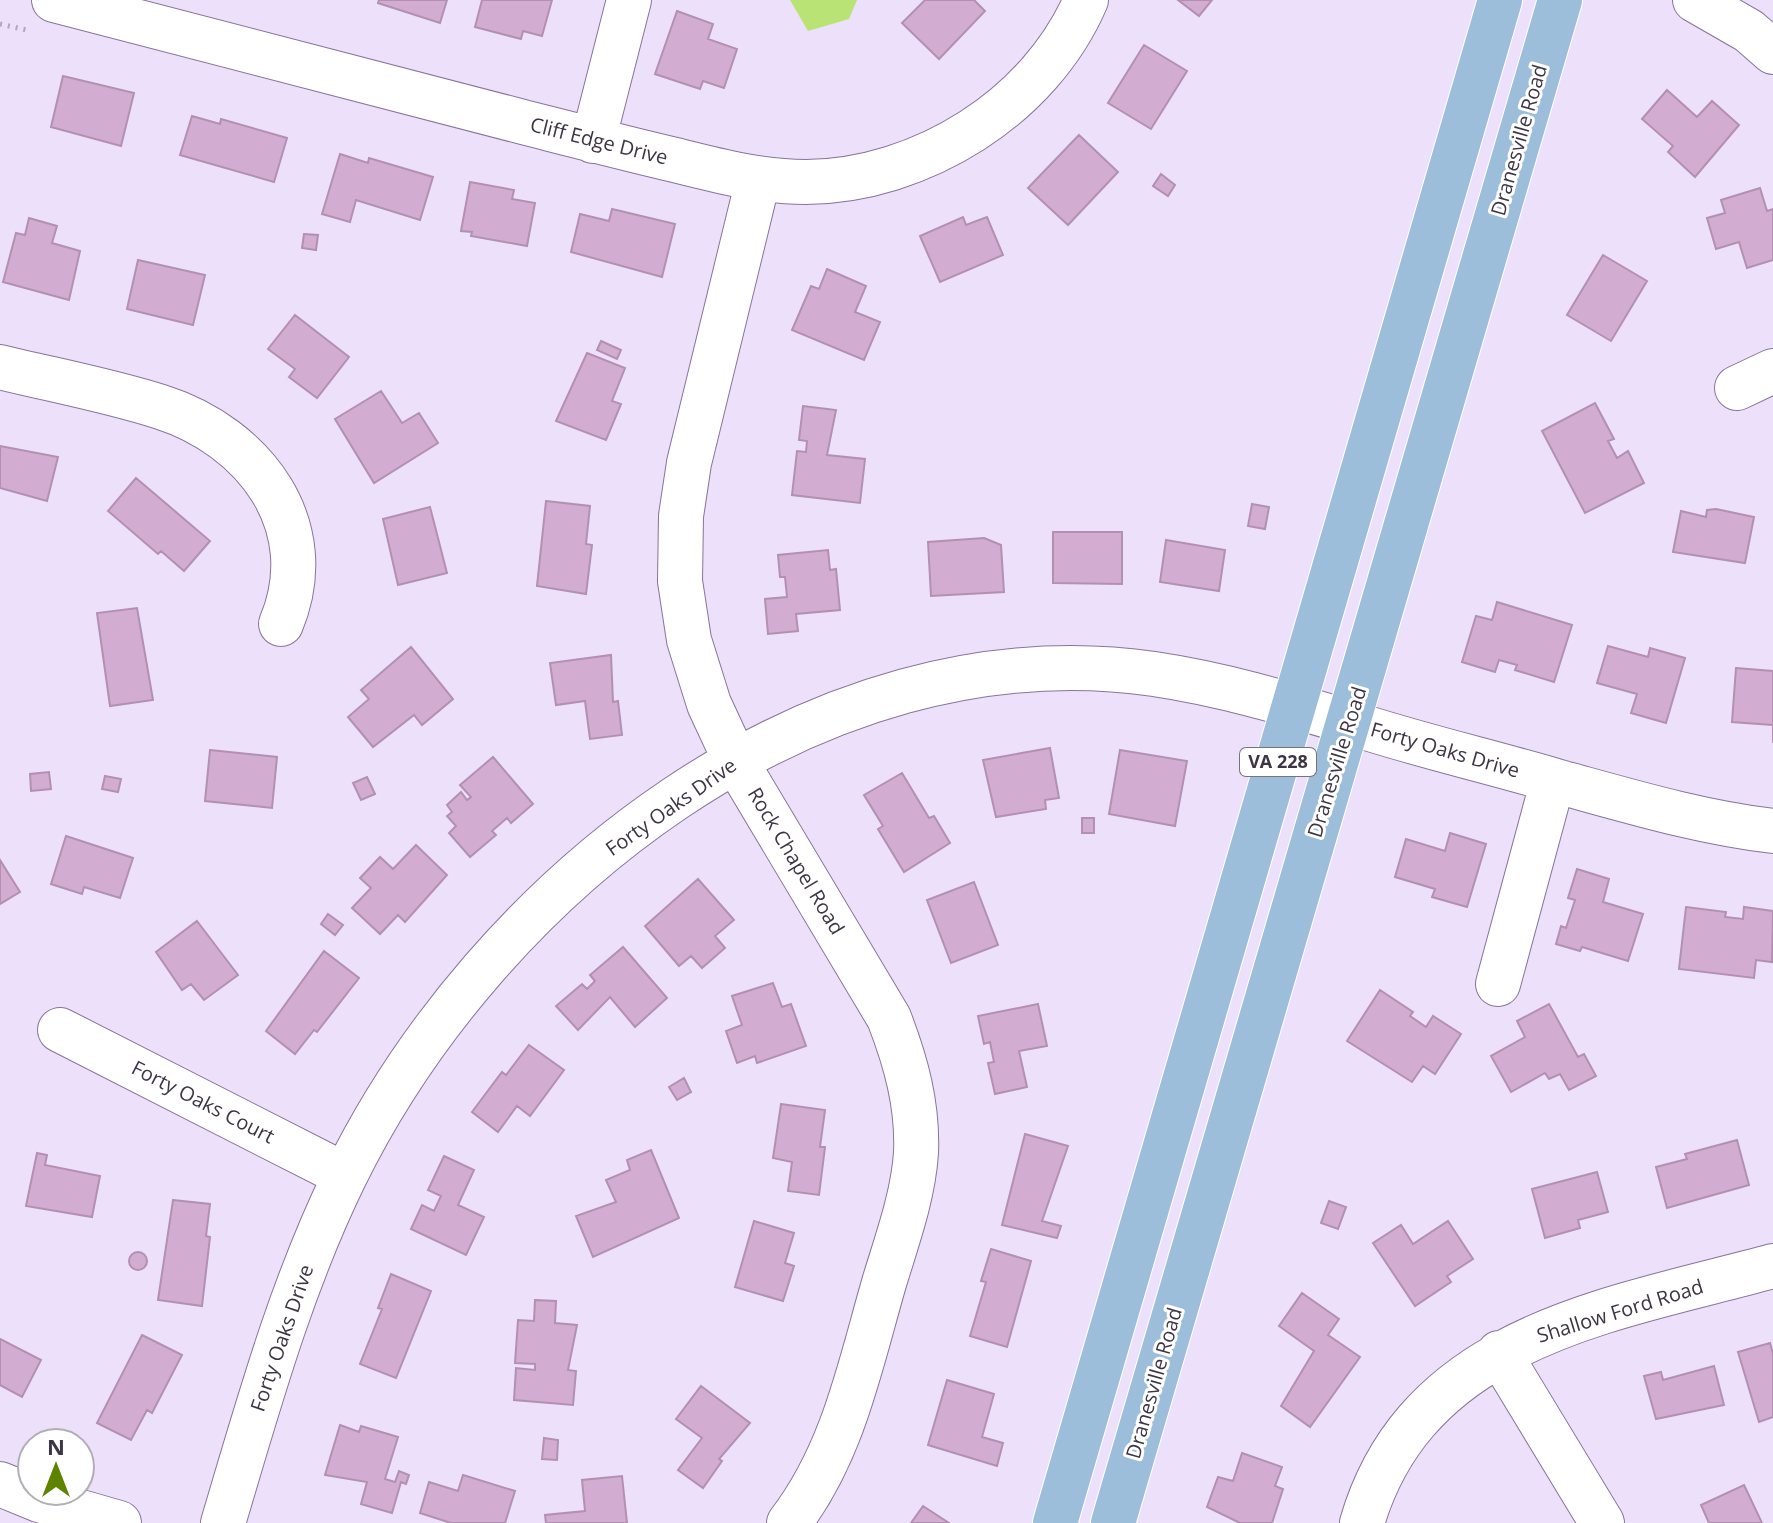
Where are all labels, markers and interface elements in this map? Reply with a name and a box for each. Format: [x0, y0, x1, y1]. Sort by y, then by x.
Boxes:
street label: Dranesville Road [1484, 61, 1553, 219]
street label: Cliff Edge Drive [527, 110, 671, 171]
street label: Dranesville Road [1301, 683, 1372, 840]
street label: Forty Oaks Drive [1368, 715, 1523, 784]
road number: VA 228 [1240, 748, 1316, 776]
street label: Forty Oaks Drive [600, 751, 741, 862]
street label: Rock Chapel Road [742, 782, 851, 939]
street label: Forty Oaks Court [127, 1054, 279, 1149]
street label: Forty Oaks Drive [244, 1261, 319, 1415]
street label: Shallow Ford Road [1533, 1272, 1706, 1349]
street label: Dranesville Road [1119, 1304, 1188, 1462]
north arrow [16, 1427, 96, 1507]
text: N [47, 1431, 65, 1461]

